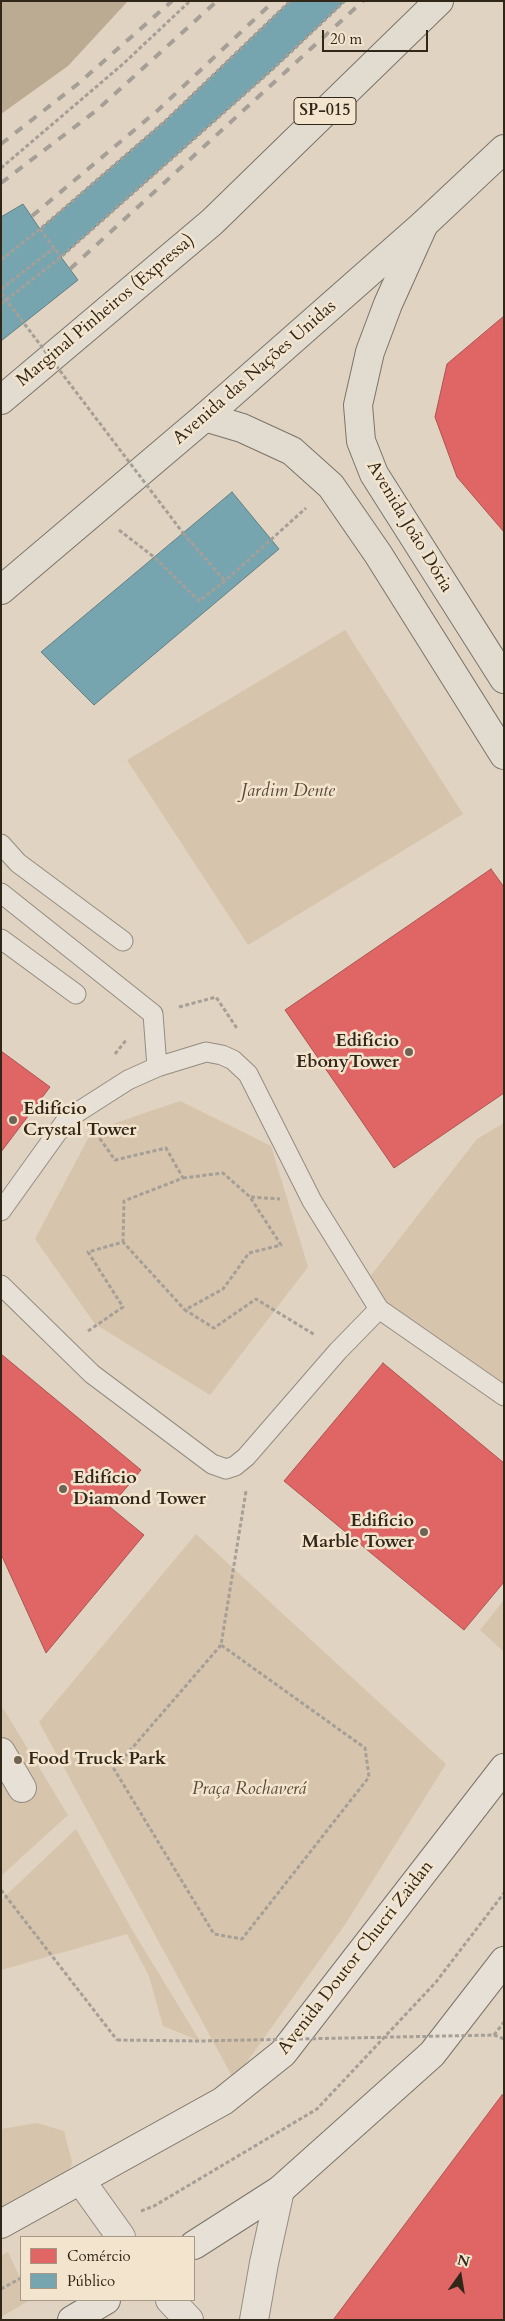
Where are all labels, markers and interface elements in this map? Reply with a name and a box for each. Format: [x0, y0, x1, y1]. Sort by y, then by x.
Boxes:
scale bar [325, 20, 431, 52]
text: 20 m [330, 29, 362, 49]
road number: SP-015 [294, 98, 356, 124]
street label: Marginal Pinheiros (Expressa) [13, 230, 199, 392]
street label: Avenida das Nações Unidas [169, 296, 341, 450]
street label: Avenida João Dória [361, 457, 457, 597]
park label: Jardim Dente [241, 781, 335, 803]
place label: Edifício EbonyTower [296, 1031, 399, 1074]
marker: Edifício EbonyTower [403, 1046, 415, 1058]
place label: Edifício Crystal Tower [23, 1099, 137, 1142]
marker: Edifício Crystal Tower [7, 1114, 19, 1126]
place label: Edifício Diamond Tower [73, 1468, 206, 1510]
marker: Edifício Diamond Tower [57, 1483, 69, 1495]
place label: Edifício Marble Tower [302, 1511, 414, 1554]
marker: Edifício Marble Tower [418, 1526, 430, 1538]
place label: Food Truck Park [28, 1749, 166, 1771]
marker: Food Truck Park [12, 1754, 24, 1766]
park label: Praça Rochaverá [192, 1779, 306, 1801]
street label: Avenida Doutor Chucri Zaidan [274, 1857, 438, 2059]
legend [20, 2236, 195, 2301]
text: Comércio [67, 2246, 131, 2266]
text: N [455, 2250, 472, 2272]
north arrow [435, 2251, 485, 2301]
text: Público [67, 2271, 115, 2291]

